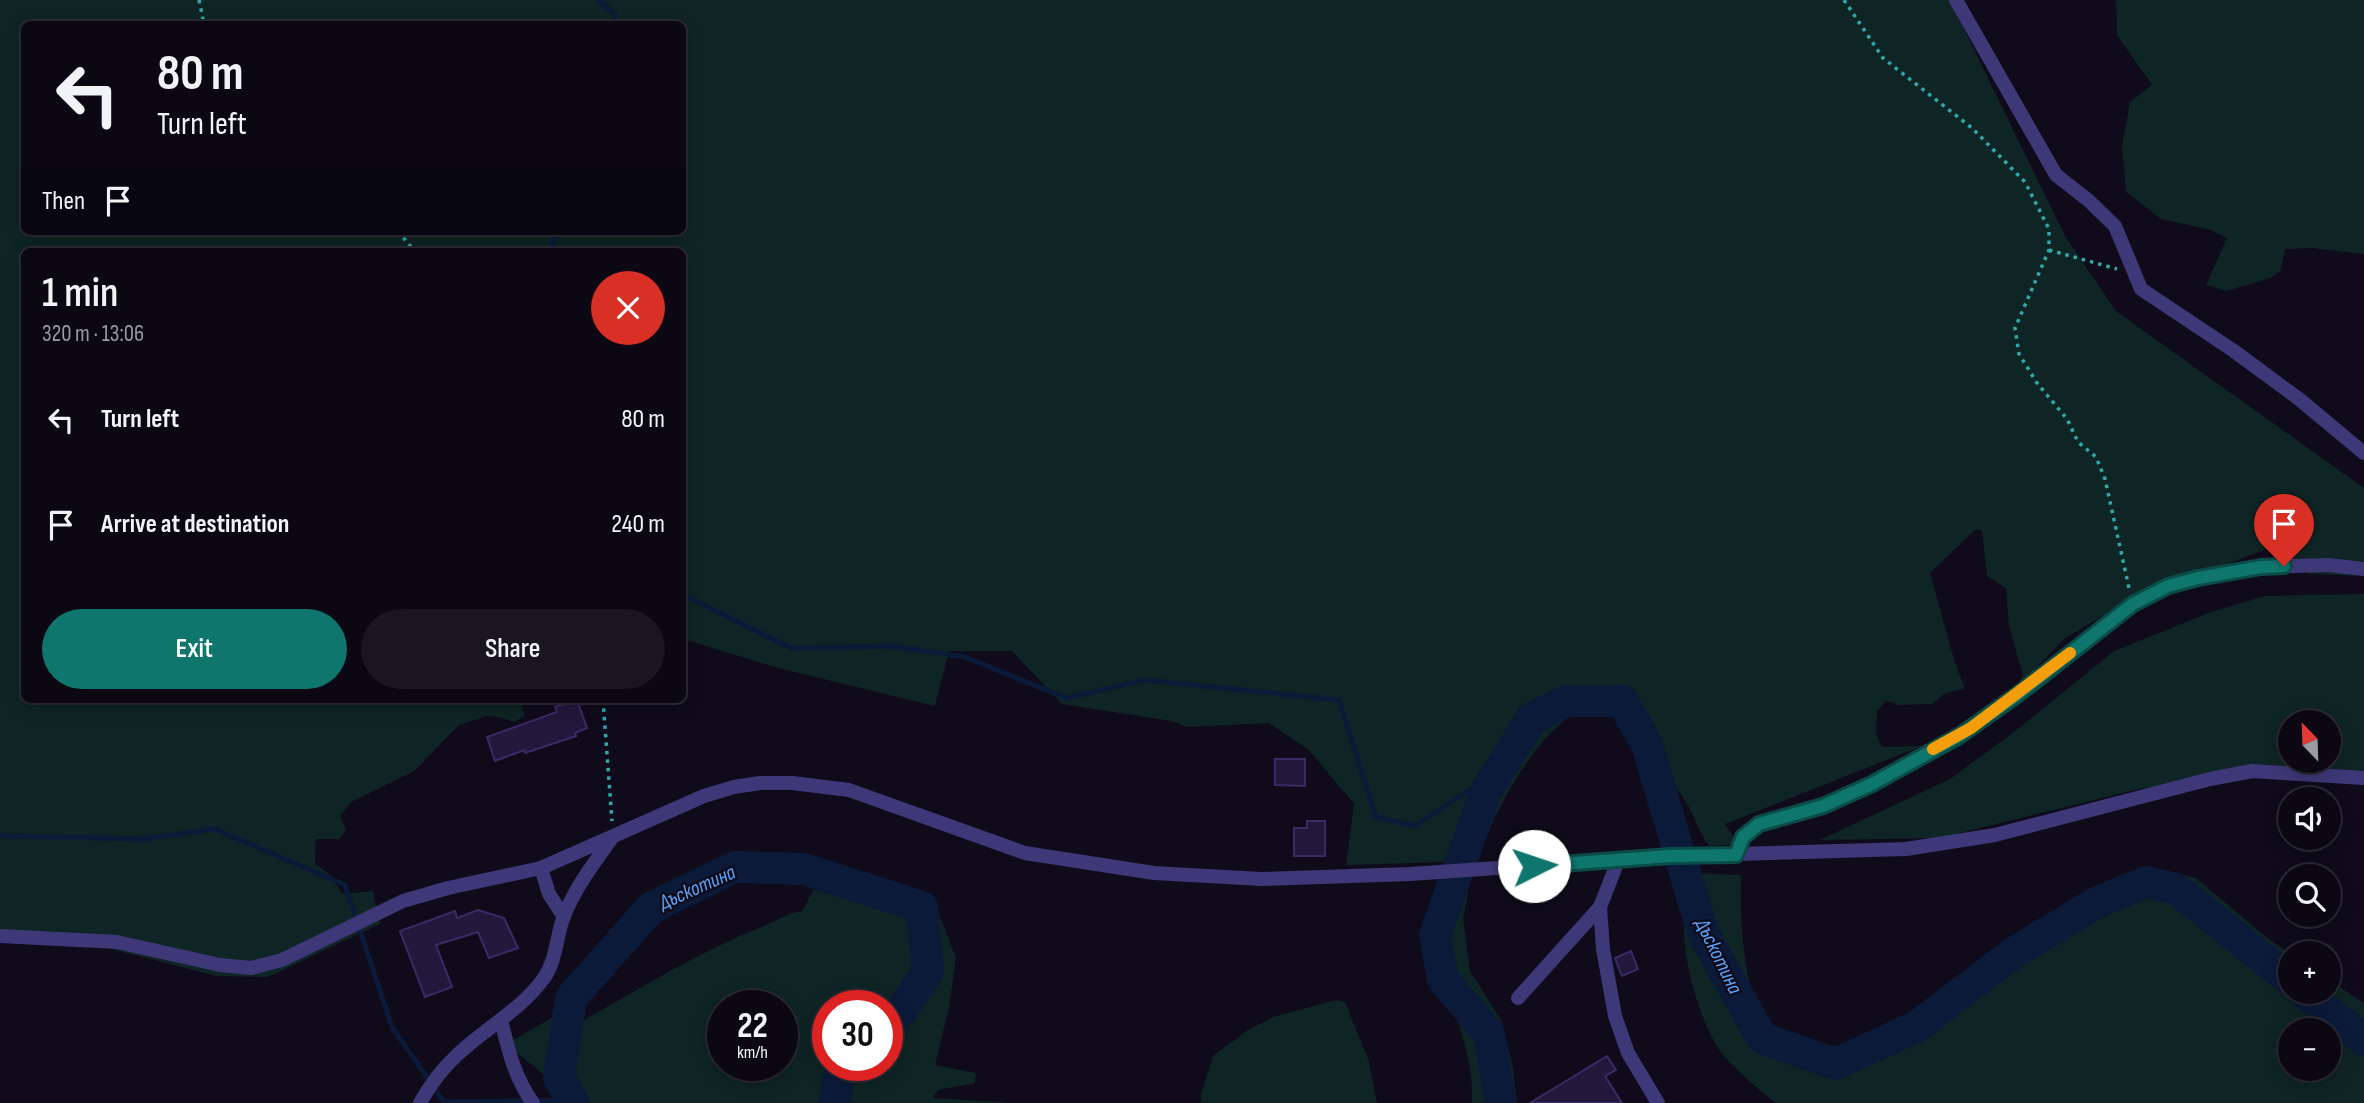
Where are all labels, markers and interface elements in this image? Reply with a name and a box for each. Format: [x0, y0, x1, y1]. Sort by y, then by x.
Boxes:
text: 80 m [157, 45, 244, 104]
icon: left [42, 49, 133, 140]
text: Turn left [157, 105, 247, 144]
icon: arrive [99, 182, 137, 220]
text: Then [42, 186, 85, 217]
text: 1 min [42, 268, 118, 319]
button: close [591, 271, 665, 345]
text: 320 m · 13:06 [42, 320, 144, 348]
icon: left [42, 401, 80, 439]
text: Turn left [101, 404, 179, 435]
text: 80 m [621, 404, 665, 435]
pin [2254, 494, 2314, 566]
icon: arrive [2265, 505, 2303, 543]
icon: arrive [42, 506, 80, 544]
text: Arrive at destination [101, 509, 289, 540]
text: 240 m [611, 509, 665, 540]
button: Exit [42, 609, 347, 689]
button: Share [361, 609, 665, 689]
north arrow [2278, 710, 2342, 774]
map controls [2278, 710, 2341, 1081]
button: sound [2278, 787, 2341, 850]
position arrow [1497, 829, 1571, 903]
water label: Дъскотина [654, 859, 740, 916]
button: search [2278, 864, 2341, 927]
water label: Дъскотина [1689, 913, 1748, 999]
button: + [2278, 941, 2341, 1004]
speed limit sign: 30 [812, 990, 903, 1081]
text: 22 [737, 1005, 768, 1048]
button: − [2278, 1018, 2341, 1081]
text: km/h [737, 1042, 768, 1063]

